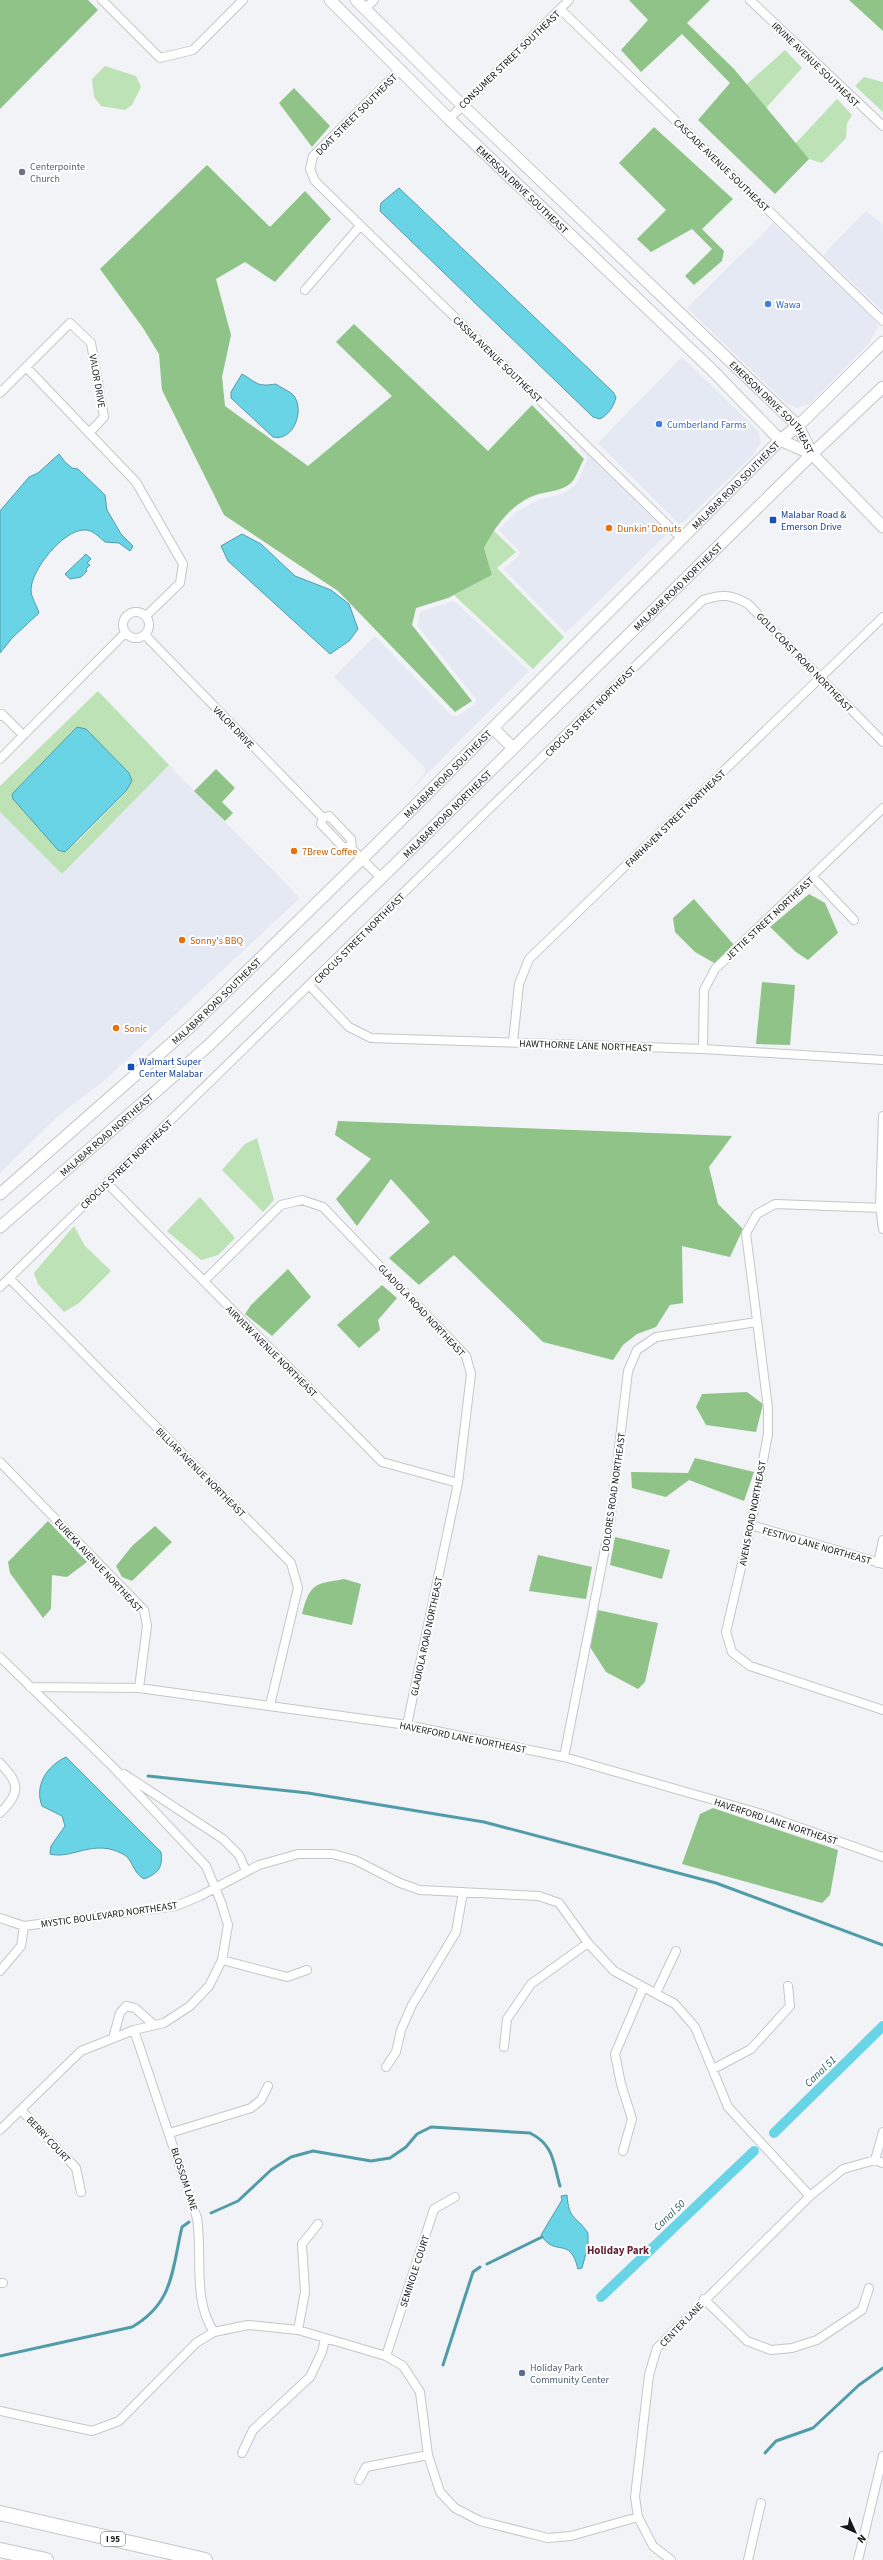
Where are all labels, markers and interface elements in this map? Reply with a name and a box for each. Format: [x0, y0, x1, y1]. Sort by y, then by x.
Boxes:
street label: CONSUMER STREET SOUTHEAST [456, 7, 564, 112]
street label: IRVINE AVENUE SOUTHEAST [768, 19, 863, 111]
street label: DOAT STREET SOUTHEAST [313, 70, 401, 159]
street label: CASCADE AVENUE SOUTHEAST [670, 116, 773, 216]
street label: EMERSON DRIVE SOUTHEAST [473, 143, 571, 238]
place label: Centerpointe Church [30, 160, 85, 186]
marker: Centerpointe Church [17, 167, 27, 177]
place label: Wawa [776, 298, 801, 312]
marker: Wawa [763, 299, 773, 309]
street label: CASSIA AVENUE SOUTHEAST [450, 313, 545, 407]
street label: VALOR DRIVE [85, 353, 109, 409]
street label: EMERSON DRIVE SOUTHEAST [726, 358, 817, 457]
place label: Cumberland Farms [667, 418, 747, 432]
marker: Cumberland Farms [654, 419, 664, 429]
street label: MALABAR ROAD SOUTHEAST [689, 438, 784, 533]
place label: Malabar Road & Emerson Drive [781, 508, 846, 534]
marker: Malabar Road & Emerson Drive [768, 515, 778, 525]
place label: Dunkin' Donuts [617, 522, 681, 536]
marker: Dunkin' Donuts [604, 523, 614, 533]
street label: MALABAR ROAD NORTHEAST [631, 540, 726, 634]
street label: GOLD COAST ROAD NORTHEAST [753, 610, 856, 716]
street label: CROCUS STREET NORTHEAST [542, 663, 640, 760]
street label: VALOR DRIVE [209, 703, 257, 752]
street label: MALABAR ROAD SOUTHEAST [401, 727, 495, 822]
street label: FAIRHAVEN STREET NORTHEAST [622, 766, 730, 871]
street label: MALABAR ROAD NORTHEAST [400, 767, 496, 861]
place label: 7Brew Coffee [302, 845, 357, 859]
marker: 7Brew Coffee [289, 846, 299, 856]
street label: JETTIE STREET NORTHEAST [722, 873, 818, 964]
street label: CROCUS STREET NORTHEAST [311, 890, 409, 987]
place label: Sonny's BBQ [190, 934, 244, 948]
marker: Sonny's BBQ [177, 935, 187, 945]
street label: MALABAR ROAD SOUTHEAST [169, 955, 265, 1048]
place label: Sonic [124, 1022, 148, 1036]
marker: Sonic [111, 1023, 121, 1033]
street label: HAWTHORNE LANE NORTHEAST [519, 1037, 654, 1055]
place label: Walmart Super Center Malabar [139, 1055, 203, 1081]
marker: Walmart Super Center Malabar [126, 1062, 136, 1072]
street label: MALABAR ROAD NORTHEAST [57, 1090, 157, 1180]
street label: CROCUS STREET NORTHEAST [78, 1116, 176, 1213]
street label: GLADIOLA ROAD NORTHEAST [375, 1261, 468, 1360]
street label: AIRVIEW AVENUE NORTHEAST [222, 1303, 321, 1401]
street label: BILLIAR AVENUE NORTHEAST [152, 1425, 249, 1521]
street label: DOLORES ROAD NORTHEAST [599, 1431, 629, 1552]
street label: AVENS ROAD NORTHEAST [736, 1459, 770, 1567]
street label: EUREKA AVENUE NORTHEAST [51, 1516, 146, 1616]
street label: FESTIVO LANE NORTHEAST [761, 1524, 873, 1568]
street label: GLADIOLA ROAD NORTHEAST [407, 1575, 447, 1697]
street label: HAVERFORD LANE NORTHEAST [398, 1719, 528, 1757]
street label: HAVERFORD LANE NORTHEAST [712, 1795, 840, 1849]
street label: MYSTIC BOULEVARD NORTHEAST [40, 1898, 179, 1932]
water label: Canal 51 [801, 2052, 840, 2090]
street label: BERRY COURT [23, 2113, 74, 2166]
street label: BLOSSOM LANE [167, 2146, 201, 2213]
water label: Canal 50 [650, 2196, 689, 2234]
street label: SEMINOLE COURT [397, 2233, 433, 2309]
district label: Holiday Park [587, 2243, 649, 2258]
street label: CENTER LANE [657, 2299, 707, 2350]
place label: Holiday Park Community Center [530, 2361, 609, 2387]
marker: Holiday Park Community Center [517, 2368, 527, 2378]
north arrow [835, 2512, 875, 2552]
text: N [854, 2531, 870, 2547]
road number: I 95 [101, 2532, 125, 2546]

